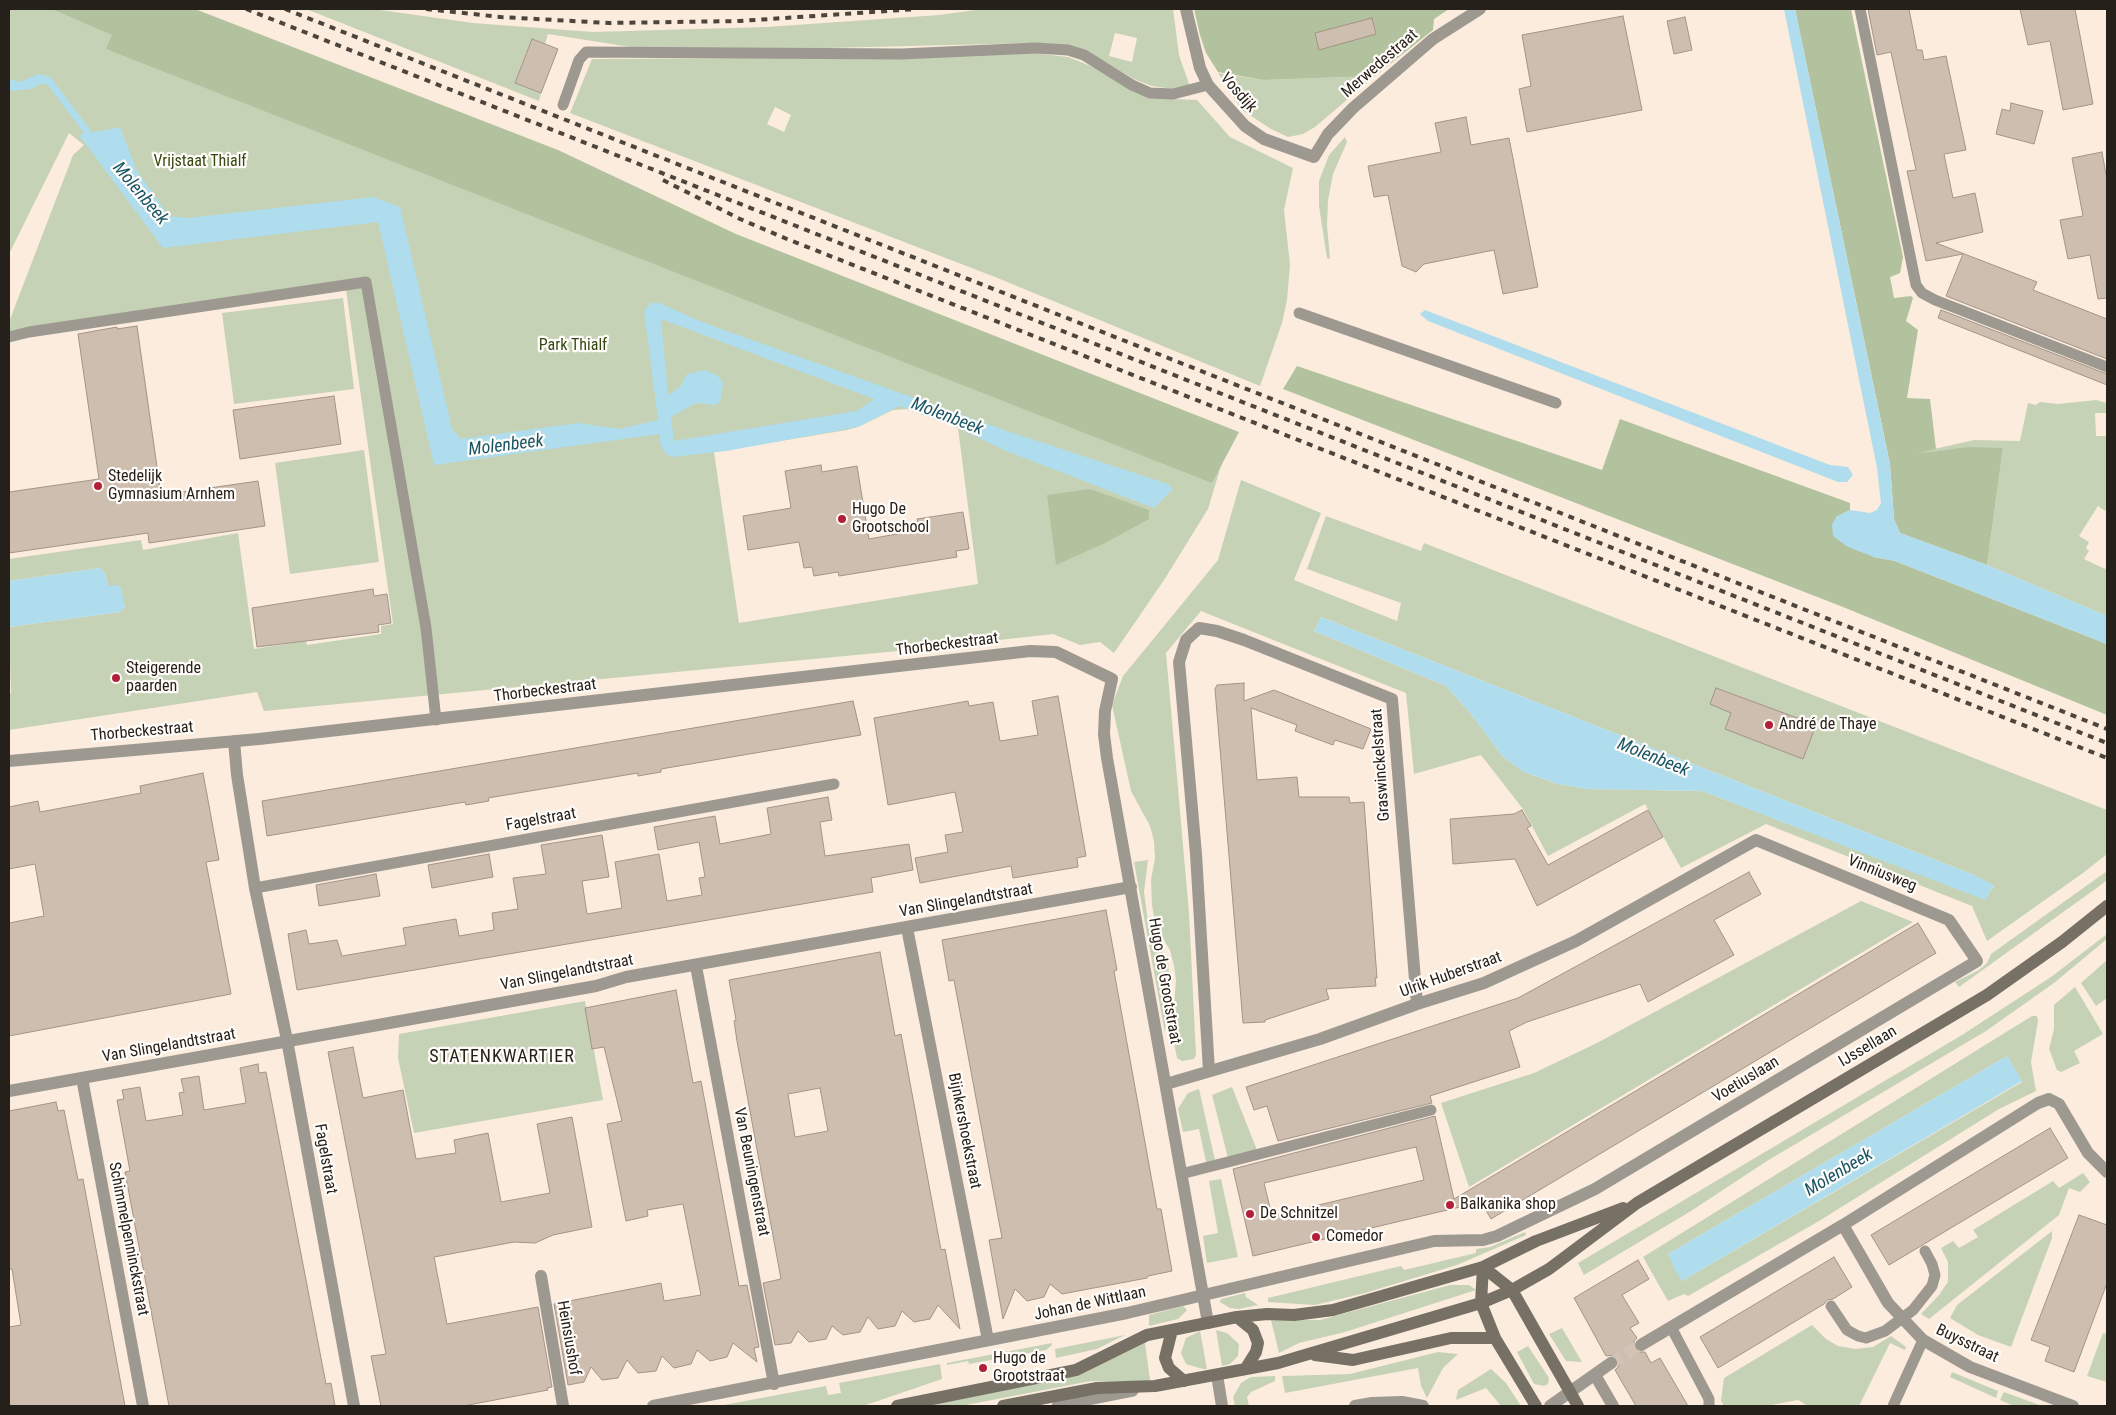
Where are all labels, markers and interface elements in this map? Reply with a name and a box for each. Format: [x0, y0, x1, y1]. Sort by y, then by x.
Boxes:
street label: Merwedestraat [1338, 26, 1422, 102]
street label: Vosdijk [1216, 69, 1260, 117]
park label: Vrijstaat Thialf [154, 152, 246, 172]
water label: Molenbeek [107, 158, 173, 230]
park label: Park Thialf [539, 336, 607, 356]
water label: Molenbeek [908, 393, 986, 441]
water label: Molenbeek [467, 431, 545, 461]
place label: Stedelijk Gymnasium Arnhem [108, 467, 235, 505]
marker: Stedelijk Gymnasium Arnhem [92, 480, 104, 492]
place label: Hugo De Grootschool [852, 500, 929, 538]
marker: Hugo De Grootschool [836, 513, 848, 525]
street label: Thorbeckestraat [895, 629, 999, 661]
place label: Steigerende paarden [126, 659, 201, 697]
marker: Steigerende paarden [110, 672, 122, 684]
street label: Thorbeckestraat [493, 675, 597, 707]
street label: Graswinckelstraat [1367, 708, 1395, 822]
place label: André de Thaye [1779, 715, 1877, 735]
street label: Thorbeckestraat [90, 718, 194, 746]
marker: André de Thaye [1763, 719, 1775, 731]
water label: Molenbeek [1614, 734, 1692, 782]
street label: Fagelstraat [504, 804, 578, 836]
street label: Vinniusweg [1845, 851, 1919, 897]
street label: Van Slingelandtstraat [898, 880, 1034, 922]
street label: Hugo de Grootstraat [1143, 916, 1185, 1046]
street label: Ulrik Huberstraat [1398, 948, 1504, 1002]
street label: Van Slingelandtstraat [499, 951, 635, 995]
street label: IJssellaan [1836, 1022, 1900, 1072]
street label: Van Slingelandtstraat [101, 1025, 237, 1067]
district label: STATENKWARTIER [428, 1046, 576, 1068]
street label: Voetiuslaan [1709, 1053, 1783, 1107]
street label: Bijnkershoekstraat [943, 1071, 985, 1191]
street label: Van Beuningenstraat [729, 1106, 773, 1238]
street label: Fagelstraat [309, 1122, 341, 1196]
water label: Molenbeek [1801, 1144, 1877, 1202]
street label: Schimmelpenninckstraat [104, 1161, 152, 1317]
place label: Balkanika shop [1460, 1195, 1556, 1215]
marker: Balkanika shop [1444, 1199, 1456, 1211]
place label: De Schnitzel [1260, 1204, 1338, 1224]
marker: De Schnitzel [1244, 1208, 1256, 1220]
place label: Comedor [1326, 1227, 1383, 1247]
marker: Comedor [1310, 1231, 1322, 1243]
street label: Johan de Wittlaan [1032, 1283, 1148, 1325]
street label: Heinsiushof [552, 1299, 584, 1377]
street label: Buysstraat [1933, 1321, 2001, 1367]
place label: Hugo de Grootstraat [993, 1349, 1065, 1387]
marker: Hugo de Grootstraat [977, 1362, 989, 1374]

